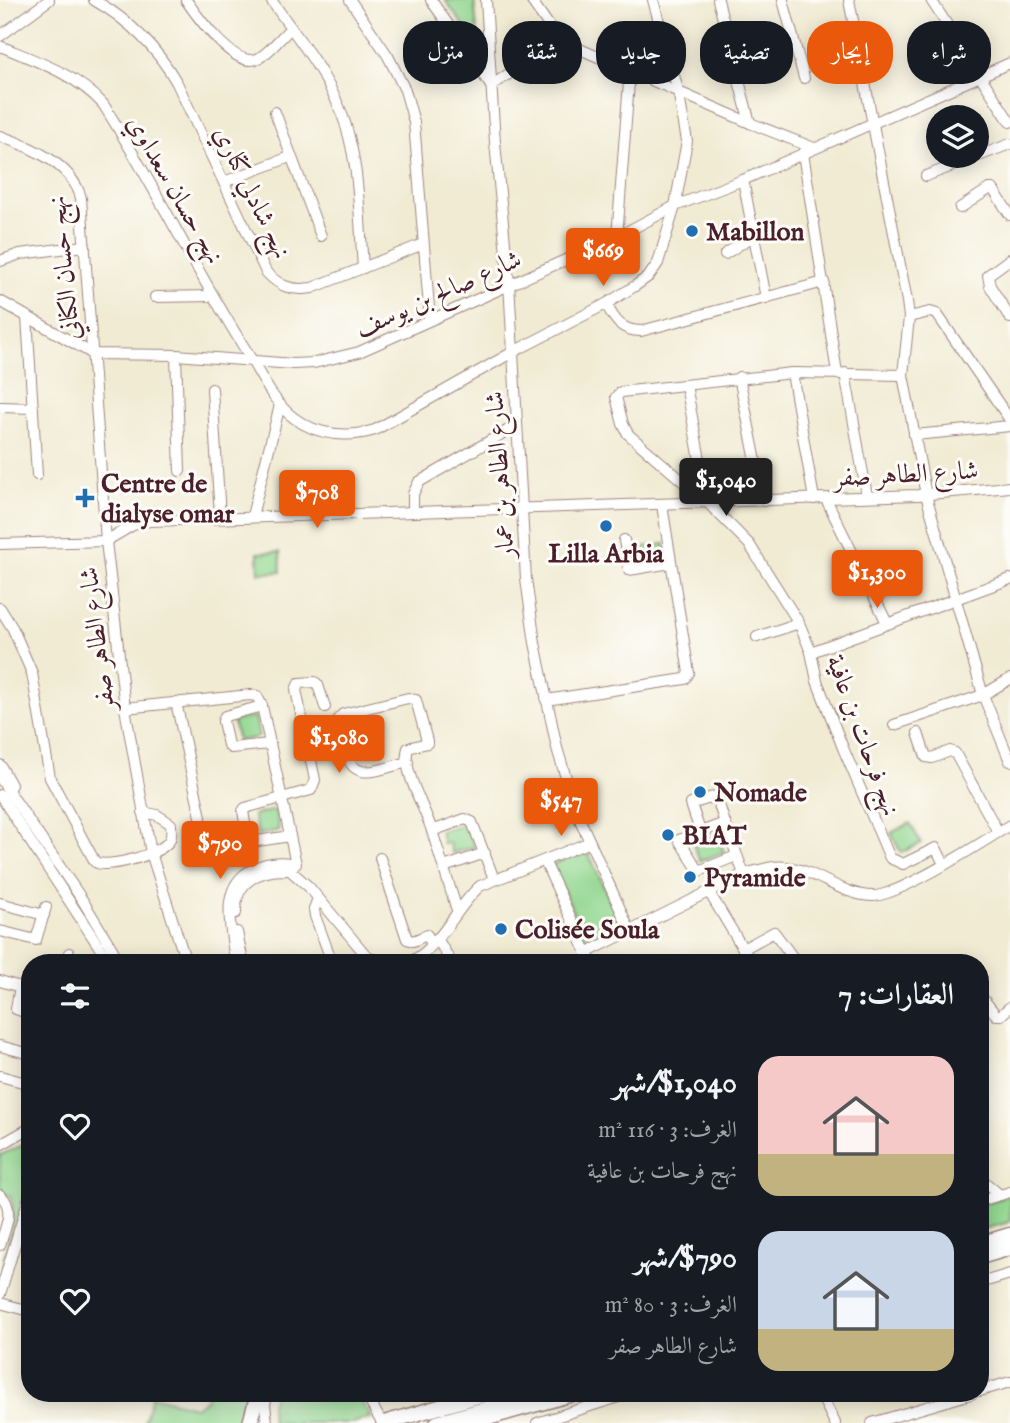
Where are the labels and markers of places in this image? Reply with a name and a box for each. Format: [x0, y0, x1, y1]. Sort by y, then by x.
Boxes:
place label: Mabillon [706, 216, 804, 249]
marker: Mabillon [684, 223, 700, 239]
pin: $669 [562, 229, 644, 288]
pin: $1,040 [669, 458, 783, 518]
place label: Centre de dialyse omar [101, 468, 235, 531]
pin: $708 [276, 470, 358, 530]
marker: Centre de dialyse omar [75, 488, 95, 508]
marker: Lilla Arbia [598, 518, 614, 534]
place label: Lilla Arbia [548, 538, 665, 571]
pin: $1,300 [820, 550, 934, 610]
pin: $1,080 [282, 716, 396, 775]
place label: Nomade [713, 777, 807, 810]
pin: $547 [520, 778, 602, 838]
marker: Nomade [692, 784, 708, 800]
place label: BIAT [682, 820, 747, 853]
pin: $790 [179, 822, 261, 881]
marker: BIAT [660, 827, 676, 843]
place label: Pyramide [704, 862, 806, 895]
marker: Pyramide [682, 869, 698, 885]
place label: Colisée Soula [515, 914, 660, 947]
marker: Colisée Soula [493, 921, 509, 937]

